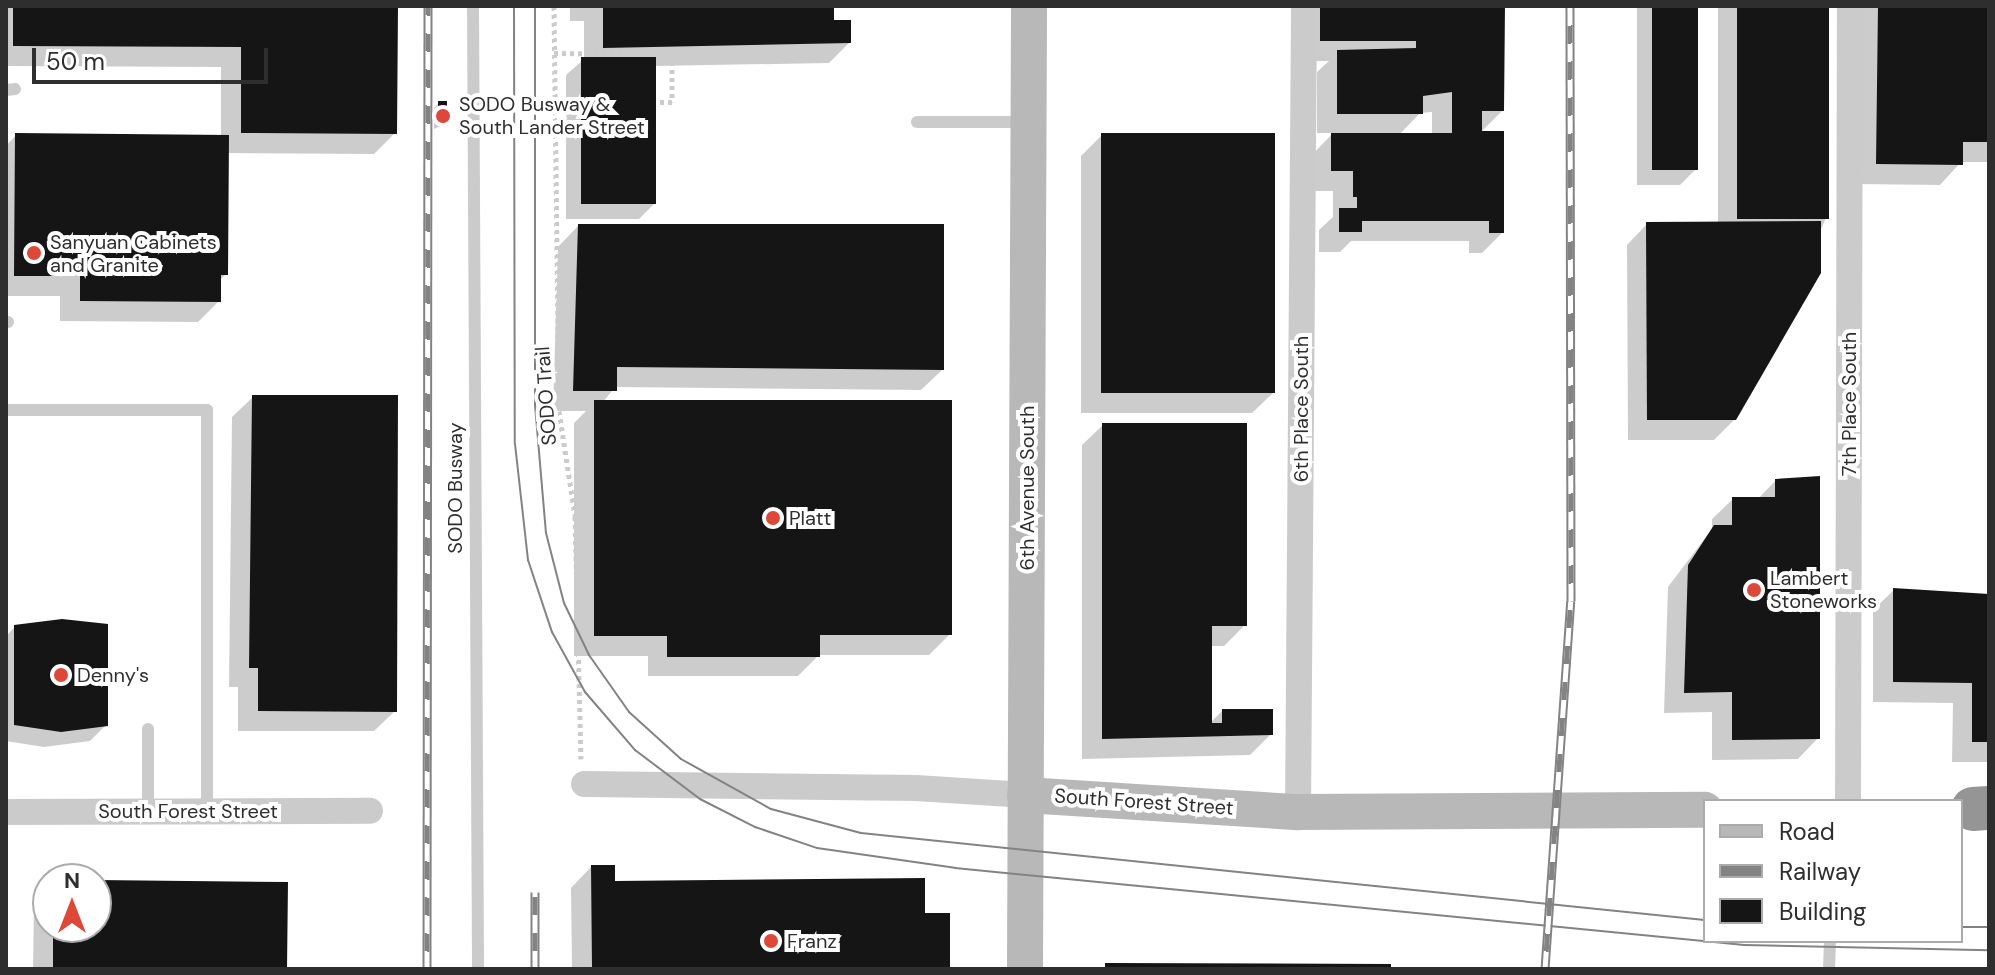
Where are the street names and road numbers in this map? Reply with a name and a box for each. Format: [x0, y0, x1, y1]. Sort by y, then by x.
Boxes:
street label: 7th Place South [1837, 332, 1861, 476]
street label: 6th Place South [1289, 336, 1313, 482]
street label: SODO Trail [531, 346, 561, 446]
street label: 6th Avenue South [1015, 406, 1039, 570]
street label: SODO Busway [443, 422, 467, 554]
street label: South Forest Street [1054, 784, 1234, 820]
street label: South Forest Street [98, 799, 278, 823]

